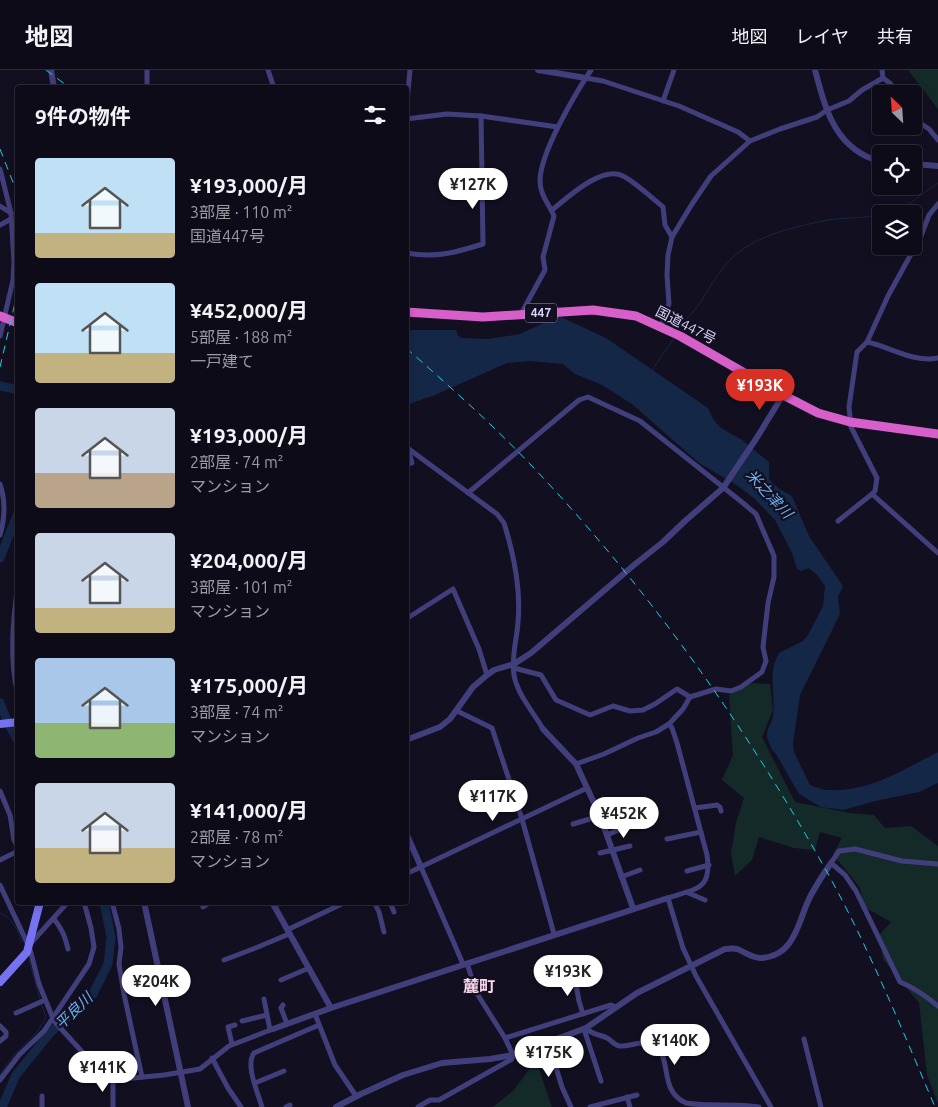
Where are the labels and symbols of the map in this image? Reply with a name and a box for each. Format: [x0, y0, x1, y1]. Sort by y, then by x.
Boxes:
north arrow [872, 85, 922, 135]
pin: ¥127K [438, 168, 508, 210]
street label: 国道447号 [653, 303, 719, 347]
road number: 447 [525, 304, 557, 322]
pin: ¥193K [725, 368, 795, 411]
water label: 米之津川 [743, 466, 797, 523]
pin: ¥117K [458, 780, 528, 822]
pin: ¥452K [589, 796, 659, 839]
pin: ¥193K [533, 954, 603, 997]
pin: ¥204K [121, 964, 191, 1007]
district label: 麓町 [463, 977, 495, 995]
water label: 平良川 [52, 988, 97, 1032]
pin: ¥140K [640, 1024, 710, 1066]
pin: ¥175K [514, 1036, 584, 1078]
pin: ¥141K [68, 1050, 138, 1093]

